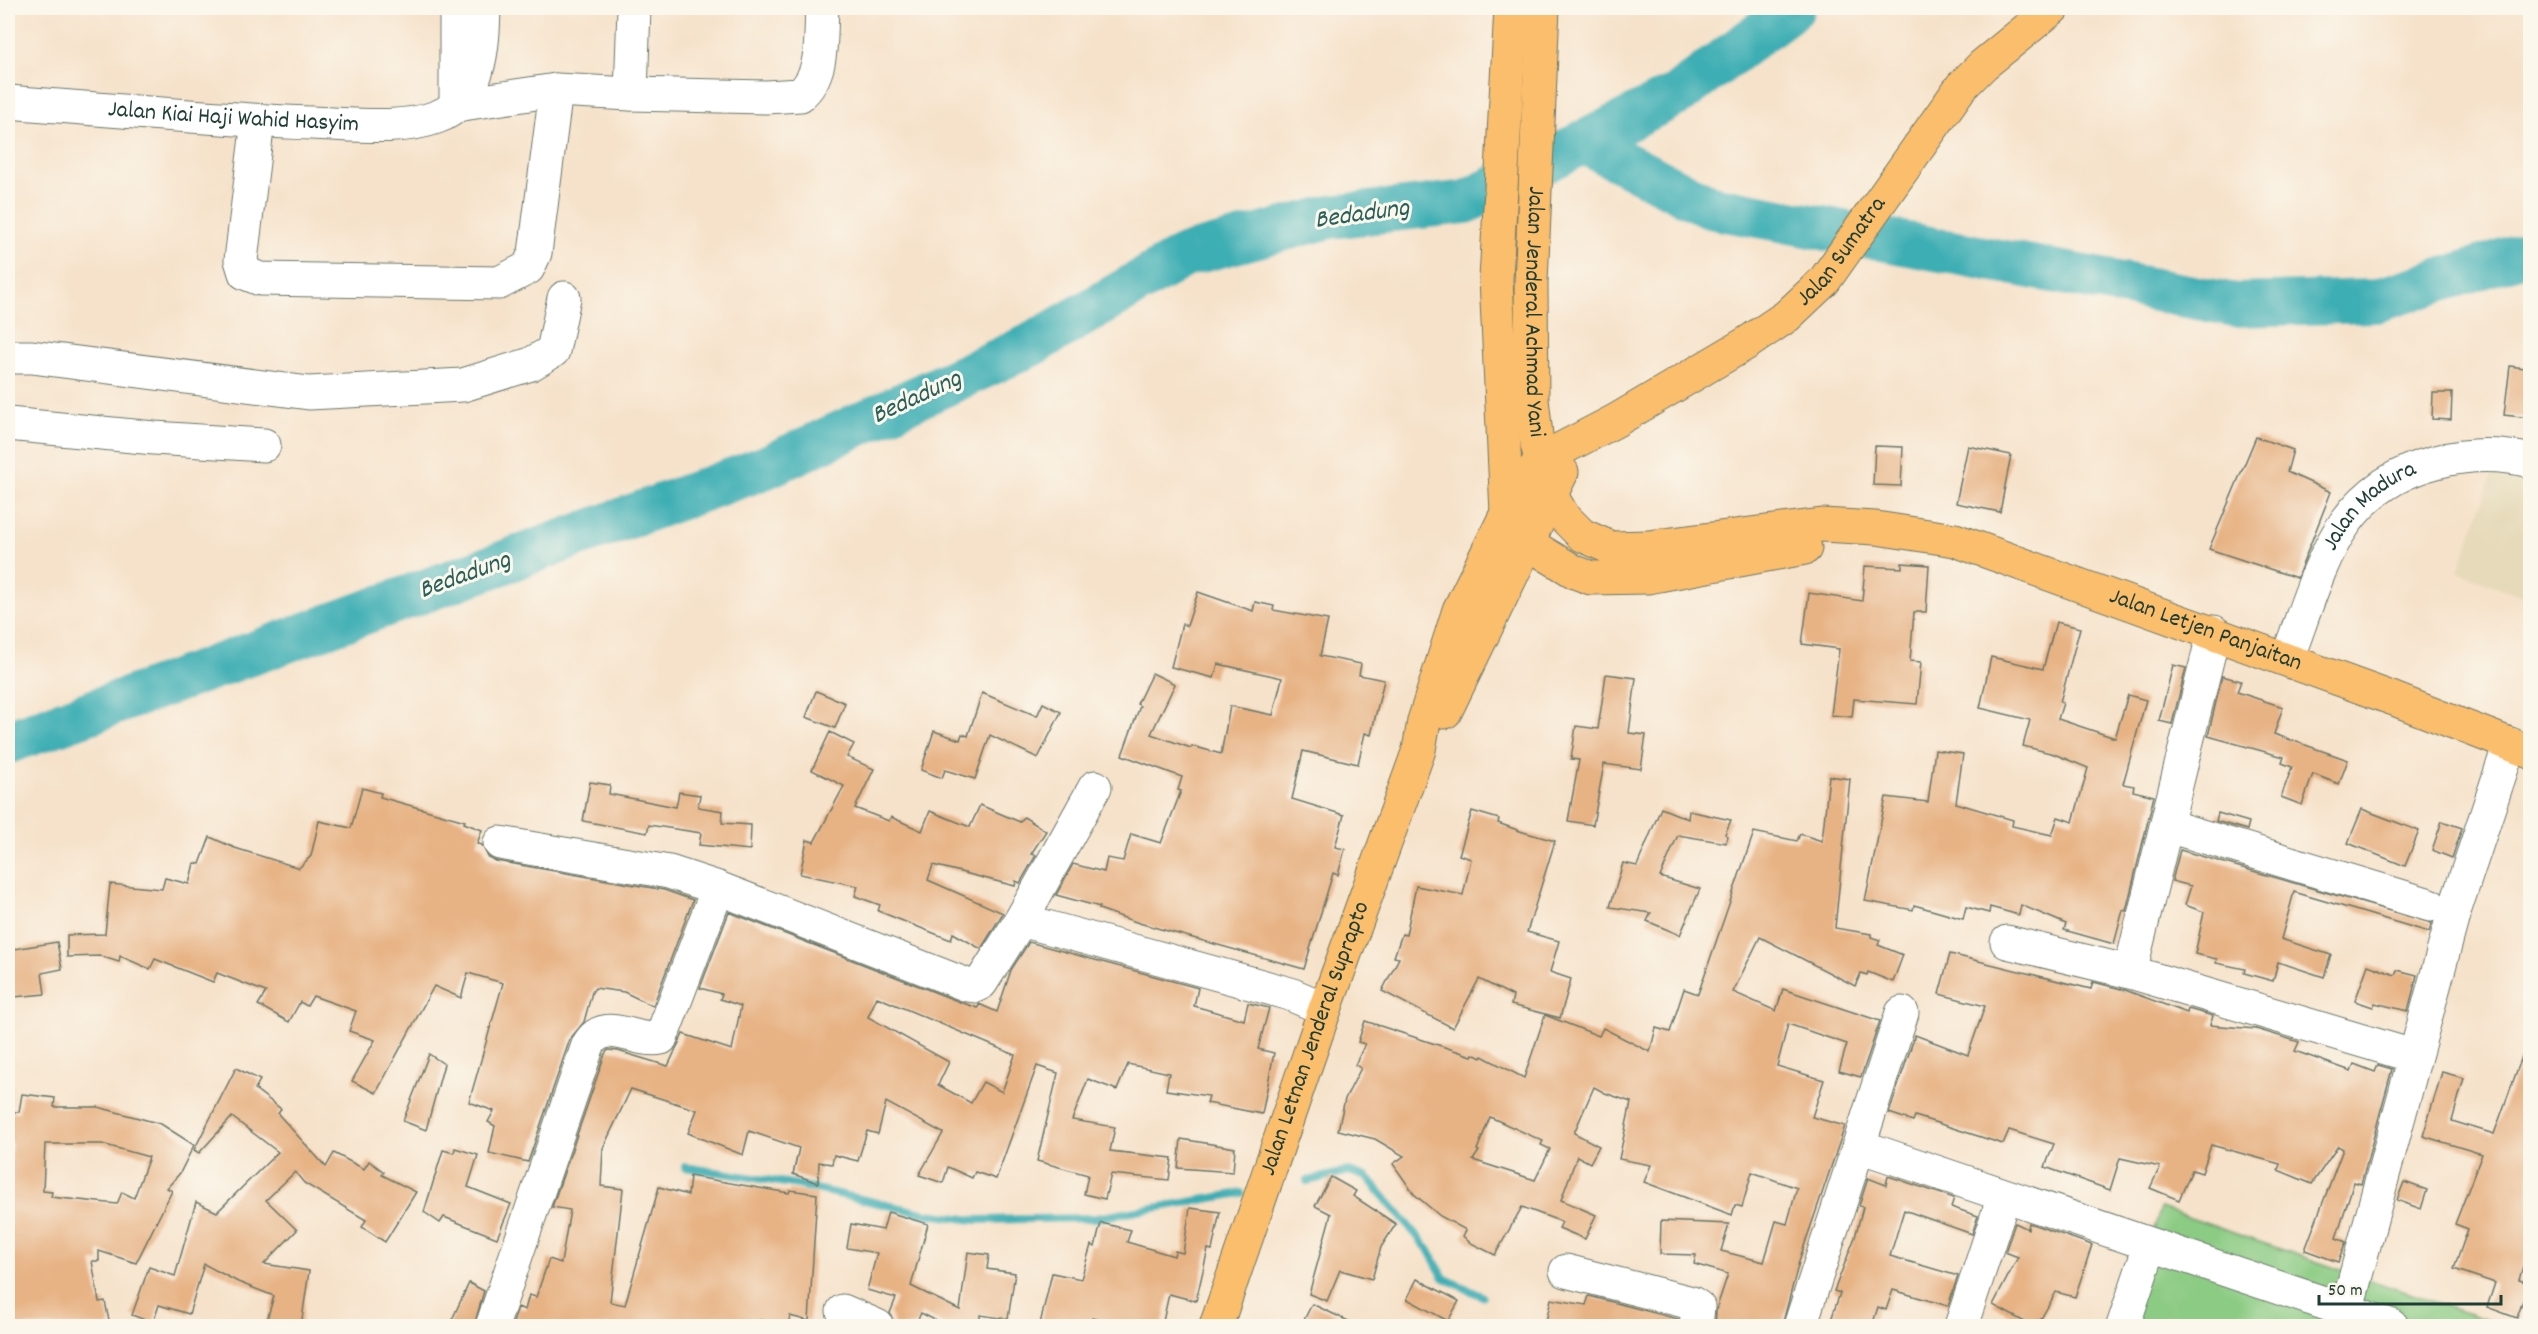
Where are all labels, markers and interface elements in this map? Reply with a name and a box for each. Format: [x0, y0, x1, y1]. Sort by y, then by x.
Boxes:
street label: Jalan Kiai Haji Wahid Hasyim [107, 93, 360, 142]
street label: Jalan Jenderal Achmad Yani [1514, 186, 1553, 439]
street label: Jalan Sumatra [1789, 189, 1896, 315]
water label: Bedadung [1312, 190, 1413, 240]
water label: Bedadung [866, 360, 969, 435]
street label: Jalan Madura [2314, 453, 2422, 557]
water label: Bedadung [414, 542, 517, 610]
street label: Jalan Letjen Panjaitan [2104, 580, 2306, 681]
street label: Jalan Letnan Jenderal Suprapto [1252, 897, 1380, 1180]
scale bar [2319, 1268, 2500, 1306]
text: 50 m [2328, 1279, 2363, 1304]

